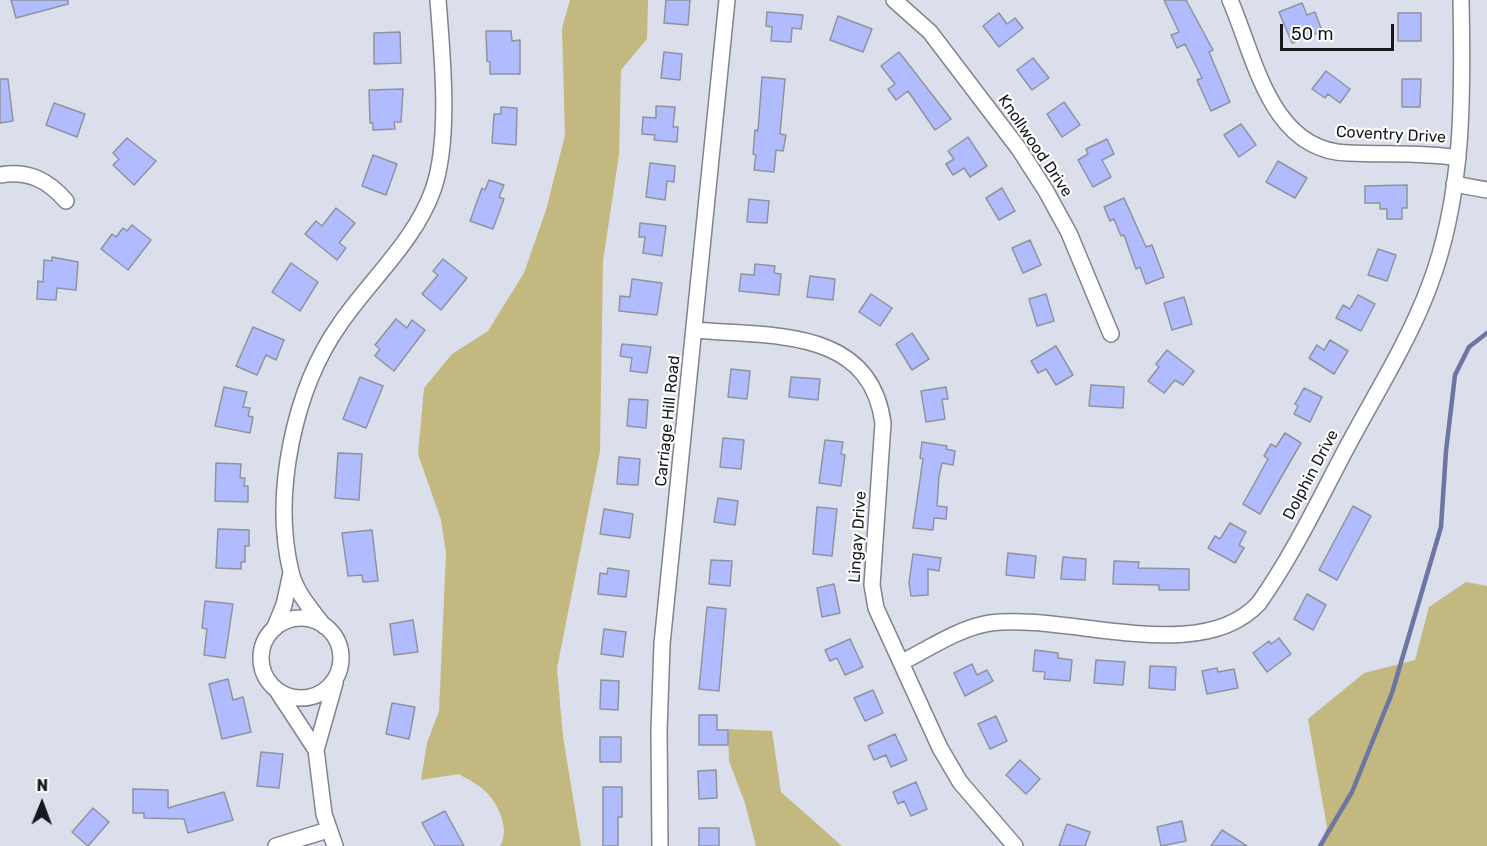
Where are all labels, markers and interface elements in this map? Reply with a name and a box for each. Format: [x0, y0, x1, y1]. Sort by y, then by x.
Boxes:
scale bar [1283, 12, 1397, 50]
text: 50 m [1291, 23, 1334, 45]
street label: Knollwood Drive [994, 91, 1076, 201]
street label: Coventry Drive [1335, 123, 1447, 147]
street label: Carriage Hill Road [652, 355, 684, 487]
street label: Dolphin Drive [1279, 427, 1343, 523]
street label: Lingay Drive [845, 490, 871, 584]
north arrow [12, 774, 72, 834]
text: N [36, 776, 48, 795]

